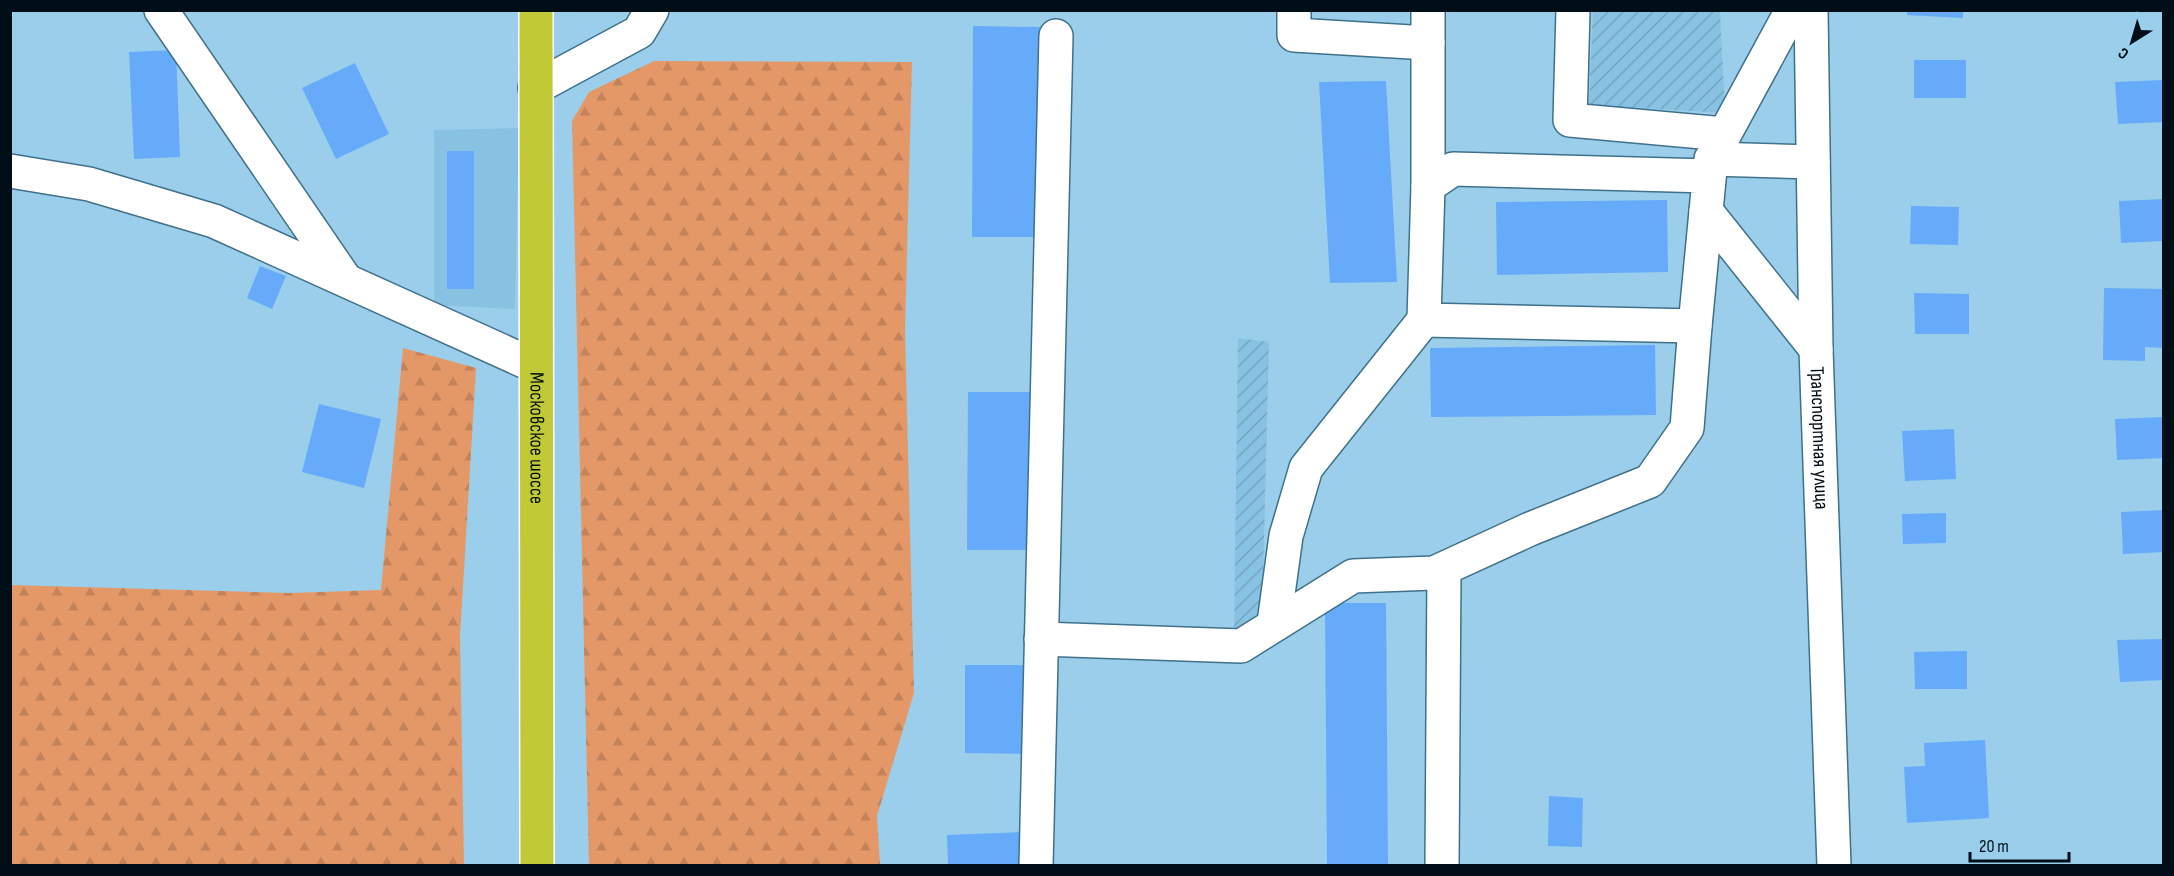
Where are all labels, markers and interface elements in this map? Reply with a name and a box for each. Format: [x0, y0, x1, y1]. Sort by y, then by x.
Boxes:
north arrow [2102, 12, 2162, 72]
text: С [2115, 43, 2133, 63]
street label: Транспортная улица [1805, 366, 1834, 510]
street label: Московское шоссе [524, 372, 549, 504]
scale bar [1970, 825, 2069, 863]
text: 20 m [1979, 836, 2009, 857]

